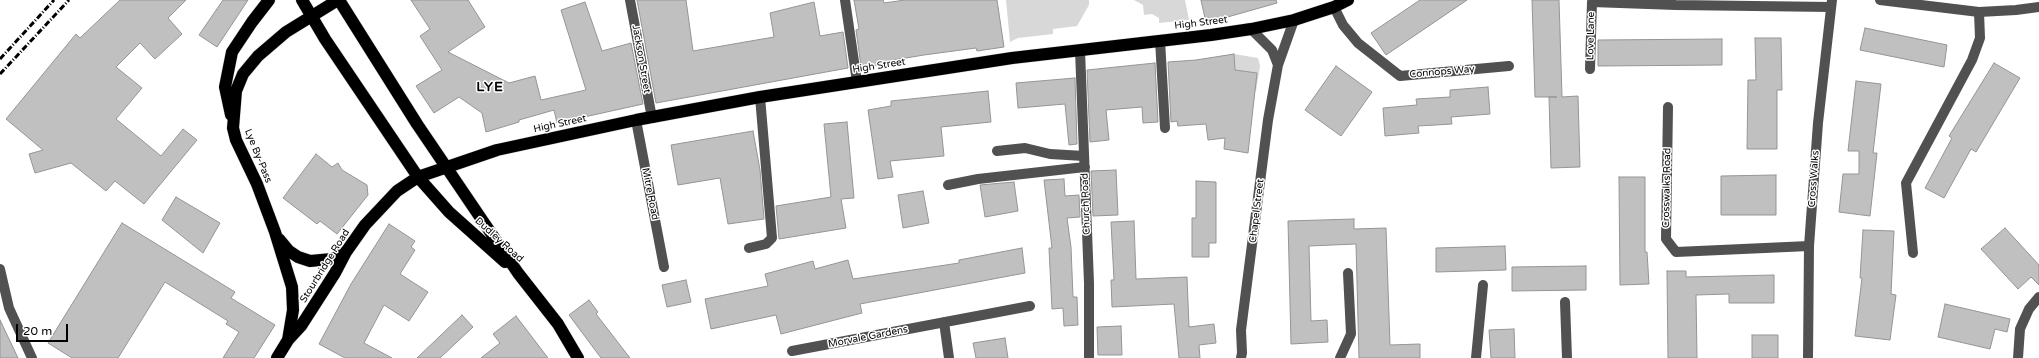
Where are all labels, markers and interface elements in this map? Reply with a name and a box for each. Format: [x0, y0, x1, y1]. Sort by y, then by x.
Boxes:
street label: Love Lane [1585, 12, 1597, 60]
street label: High Street [1174, 14, 1228, 32]
street label: Jackson Street [629, 24, 653, 94]
street label: High Street [852, 56, 906, 76]
street label: Connops Way [1409, 63, 1475, 81]
district label: LYE [476, 79, 504, 95]
street label: High Street [533, 113, 587, 135]
street label: Lye By-Pass [242, 127, 274, 185]
street label: Crosswalks Road [1660, 148, 1674, 228]
street label: Cross Walks [1806, 150, 1822, 208]
street label: Mitre Road [639, 167, 661, 221]
street label: Church Road [1079, 173, 1093, 235]
street label: Chapel Street [1247, 178, 1267, 244]
street label: Dudley Road [472, 215, 526, 265]
street label: Stourbridge Road [298, 227, 352, 305]
scale bar [18, 316, 70, 342]
street label: Morvale Gardens [827, 323, 909, 351]
text: 20 m [23, 324, 52, 338]

